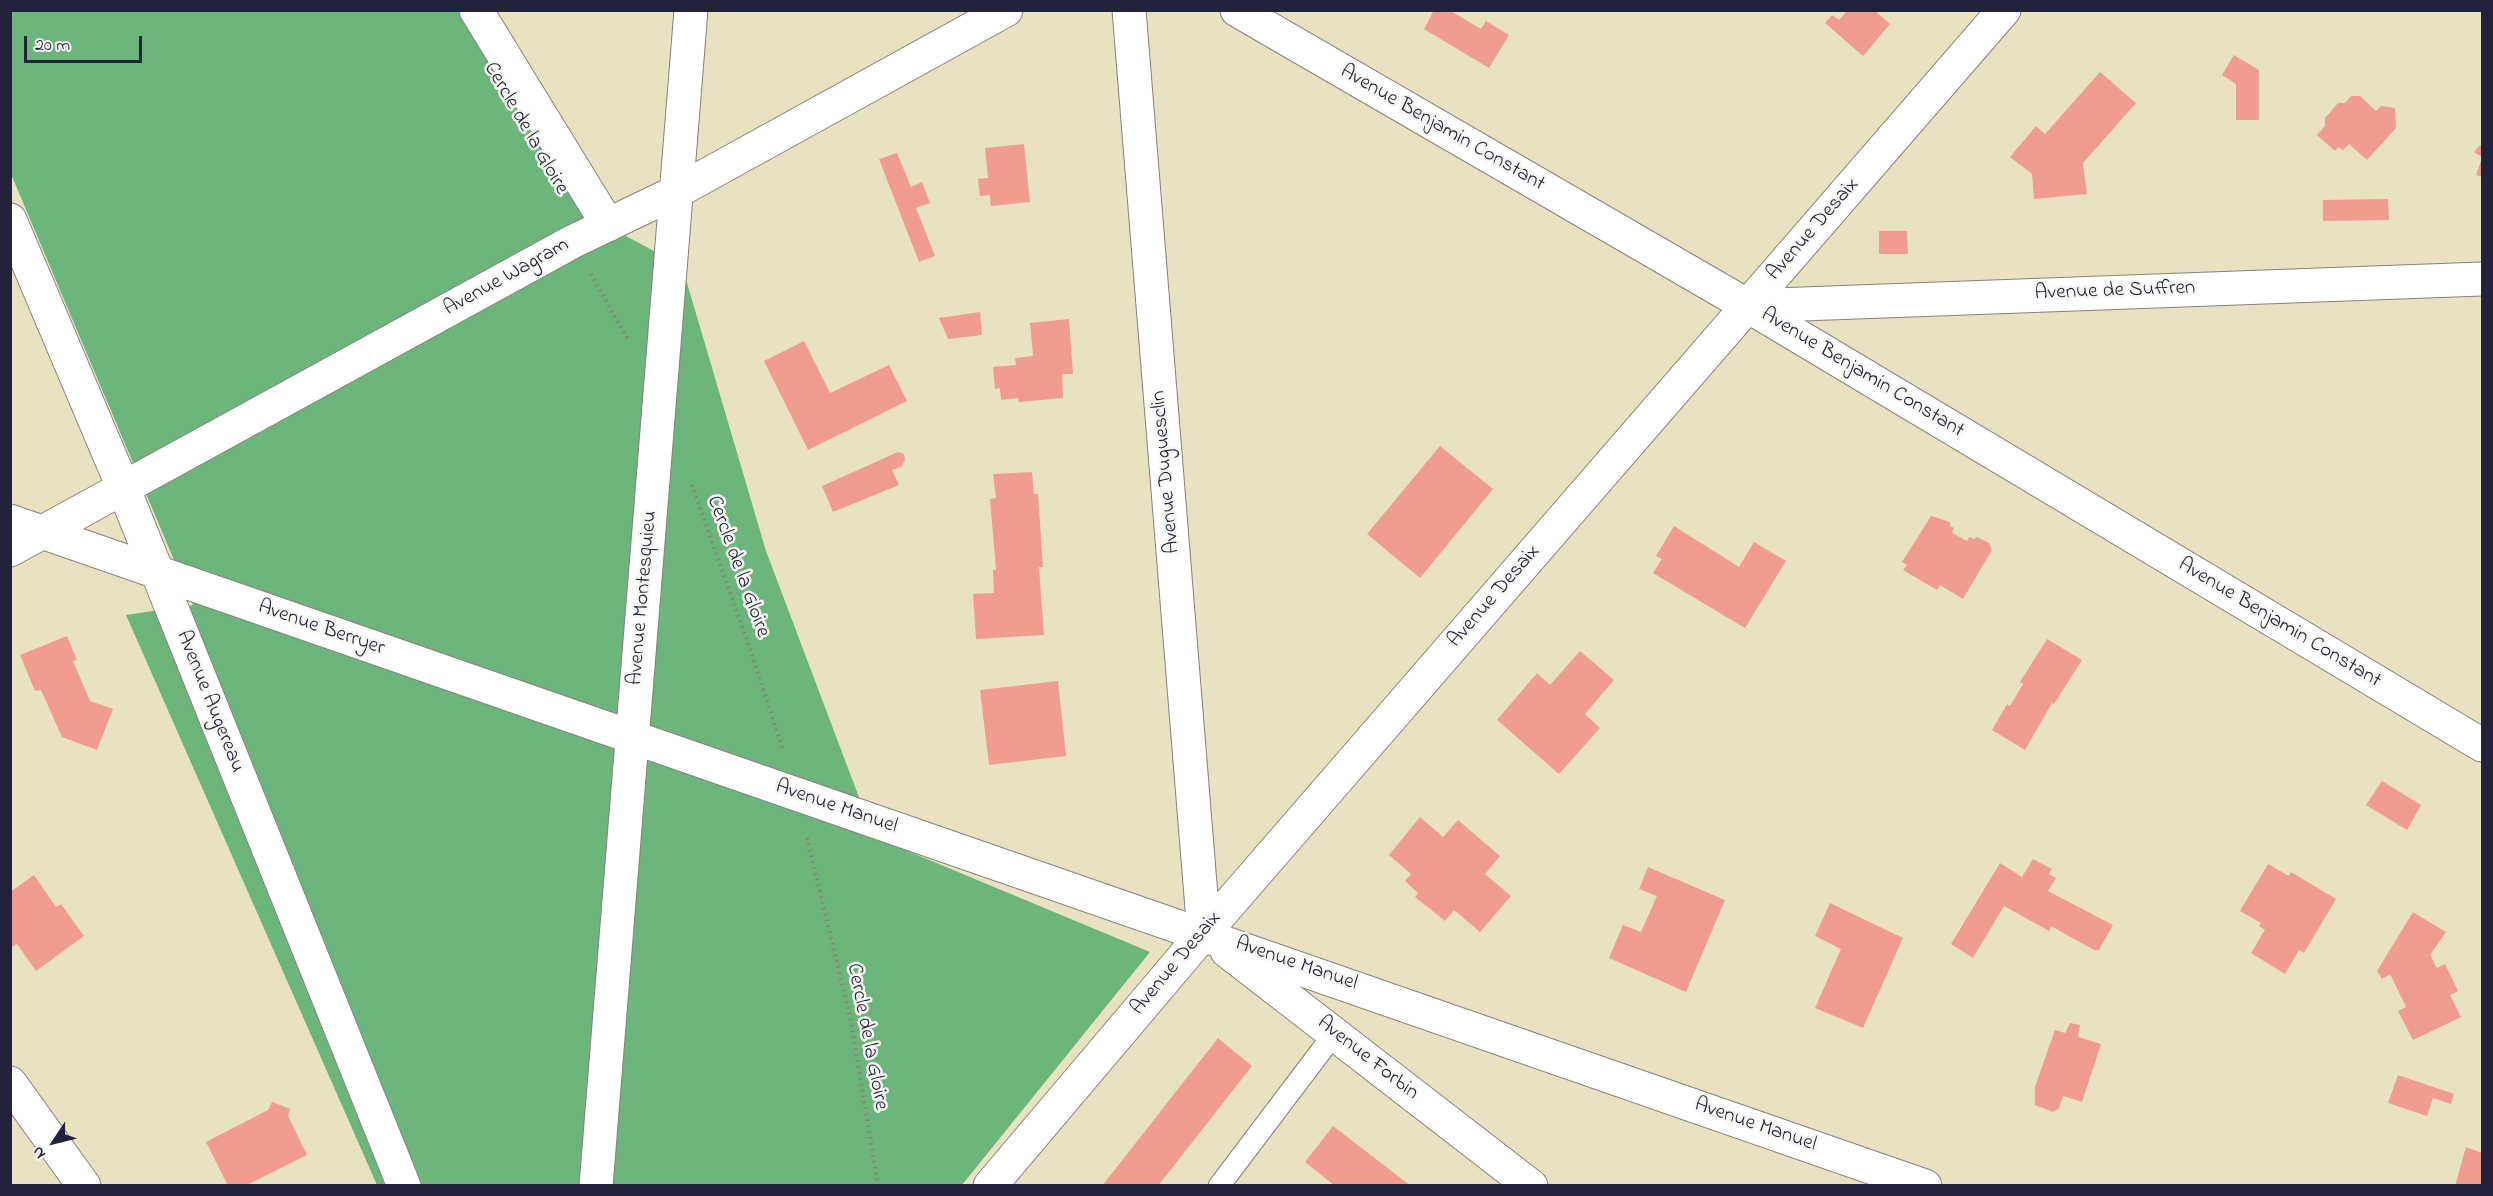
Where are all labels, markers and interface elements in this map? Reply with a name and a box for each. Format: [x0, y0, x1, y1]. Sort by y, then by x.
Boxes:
scale bar [27, 24, 146, 62]
text: 20 m [35, 33, 70, 59]
street label: Cercle de la Gloire [477, 58, 573, 200]
street label: Avenue Benjamin Constant [1335, 60, 1549, 198]
street label: Avenue Desaix [1762, 173, 1866, 287]
street label: Avenue Wagram [440, 233, 574, 323]
street label: Avenue de Suffren [2034, 277, 2196, 307]
street label: Avenue Benjamin Constant [1756, 303, 1968, 445]
street label: Avenue Duguesclin [1147, 389, 1187, 555]
street label: Cercle de la Gloire [700, 493, 774, 641]
street label: Avenue Montesquieu [624, 510, 664, 686]
street label: Avenue Desaix [1443, 540, 1547, 654]
street label: Avenue Benjamin Constant [2173, 553, 2385, 695]
street label: Avenue Berryer [254, 596, 388, 662]
street label: Avenue Augereau [169, 627, 249, 777]
street label: Avenue Manuel [772, 775, 900, 841]
street label: Avenue Desaix [1126, 907, 1228, 1021]
street label: Avenue Manuel [1232, 932, 1360, 998]
street label: Cercle de la Gloire [839, 962, 893, 1112]
street label: Avenue Forbin [1311, 1011, 1423, 1107]
street label: Avenue Manuel [1691, 1093, 1819, 1159]
north arrow [24, 1112, 84, 1172]
text: N [26, 1141, 52, 1164]

